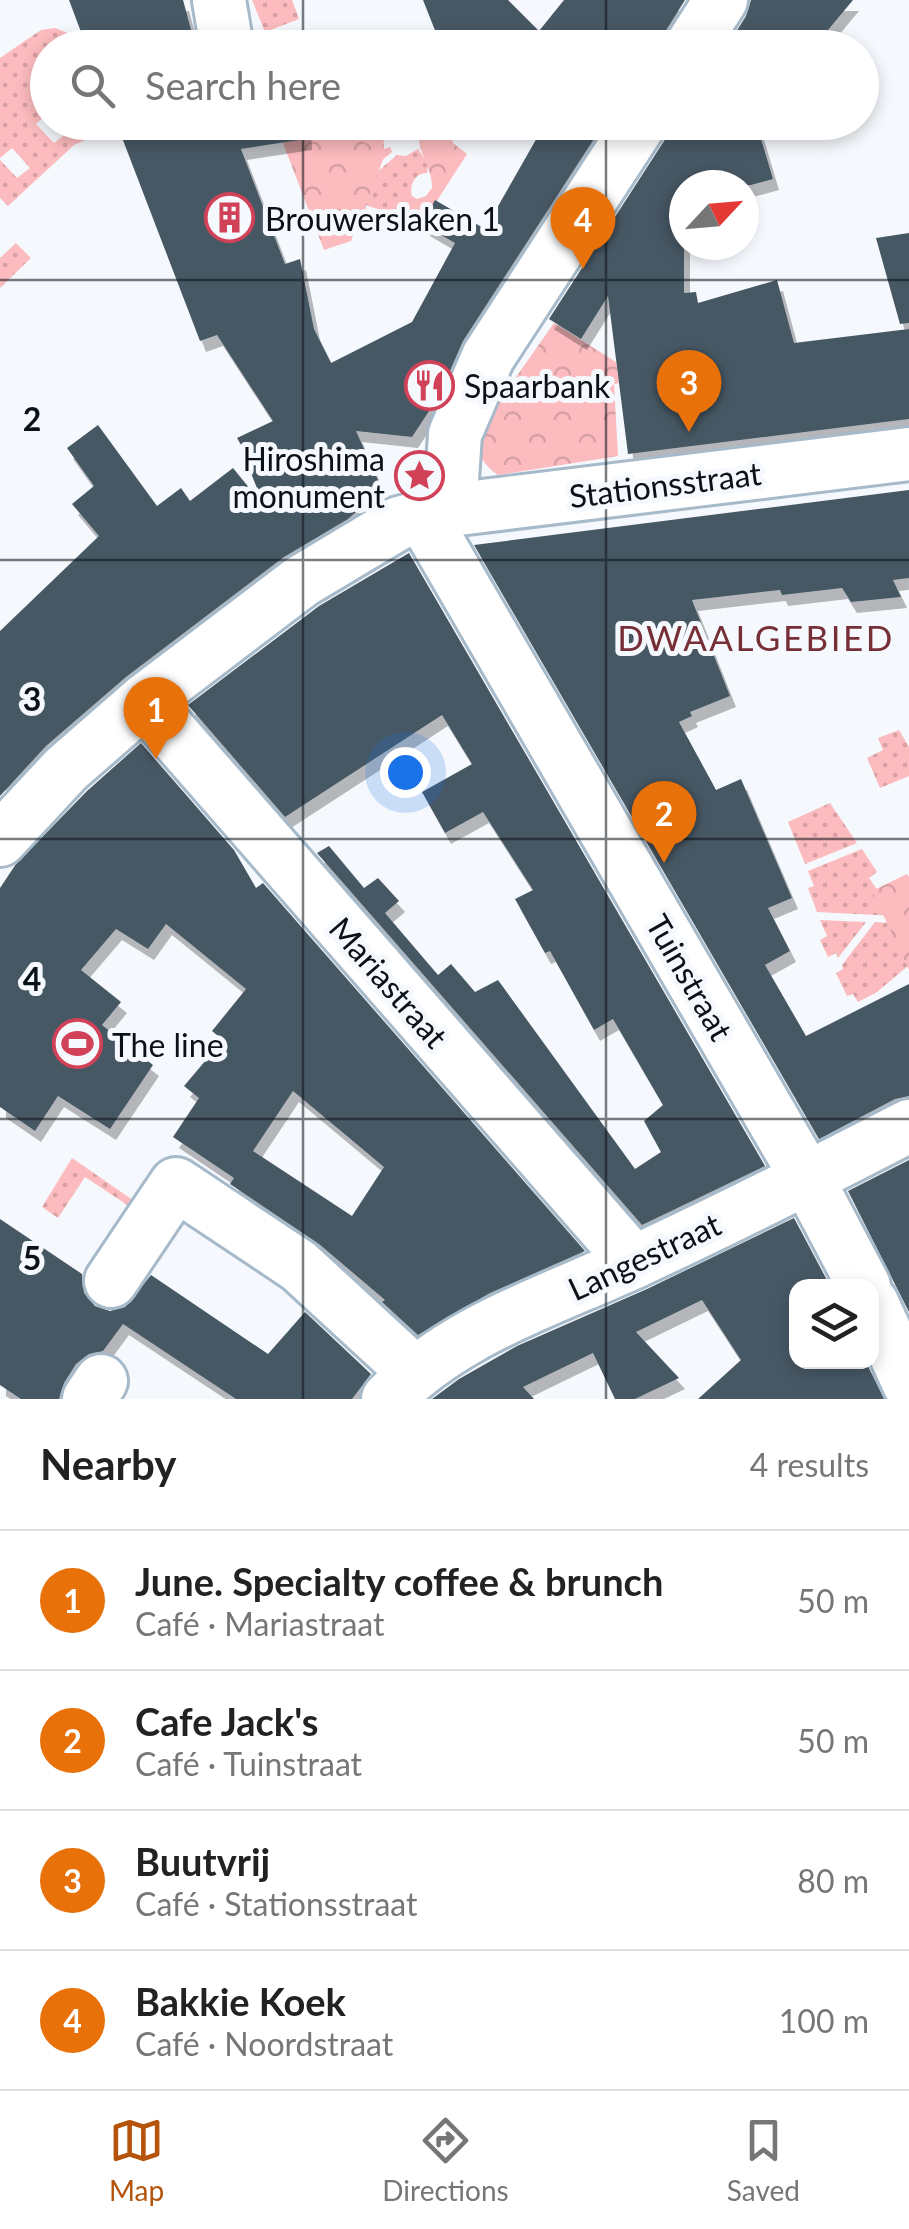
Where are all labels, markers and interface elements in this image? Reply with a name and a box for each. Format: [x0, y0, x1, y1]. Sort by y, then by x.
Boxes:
search box [30, 30, 879, 140]
icon: search [65, 58, 120, 113]
text: Search here [145, 62, 341, 108]
north arrow [669, 170, 759, 260]
pin: 4 [550, 186, 616, 269]
building icon: Brouwerslaken 1 [204, 192, 256, 244]
place label: Brouwerslaken 1 [265, 199, 500, 238]
pin: 3 [656, 350, 722, 432]
restaurant icon: Spaarbank [403, 359, 455, 411]
place label: Spaarbank [464, 366, 611, 405]
text: 2 [23, 399, 41, 438]
place label: Hiroshima monument [233, 439, 386, 515]
place icon: Hiroshima monument [394, 450, 446, 502]
street label: Stationsstraat [567, 453, 764, 515]
district label: DWAALGEBIED [617, 616, 895, 658]
pin: 1 [124, 676, 188, 759]
text: 3 [23, 679, 41, 718]
your location [380, 747, 431, 798]
pin: 2 [632, 780, 696, 863]
street label: Tuinstraat [638, 907, 742, 1047]
street label: Mariastraat [322, 909, 457, 1056]
text: 4 [23, 959, 41, 998]
sports icon: The line [51, 1018, 103, 1070]
place label: The line [112, 1025, 224, 1064]
street label: Langestraat [562, 1204, 727, 1308]
text: 5 [23, 1238, 41, 1277]
map controls [789, 1279, 879, 1369]
button: layers [789, 1279, 879, 1369]
text: Nearby [40, 1439, 177, 1489]
text: 4 results [750, 1445, 869, 1484]
text: June. Specialty coffee & brunch [135, 1558, 663, 1604]
text: 1 [63, 1581, 82, 1620]
text: 50 m [797, 1581, 869, 1620]
text: Café · Mariastraat [135, 1604, 385, 1643]
text: Cafe Jack's [135, 1698, 318, 1744]
text: 2 [63, 1721, 82, 1760]
text: 50 m [797, 1721, 869, 1760]
text: Café · Tuinstraat [135, 1744, 362, 1783]
text: Buutvrij [135, 1838, 270, 1884]
text: 3 [63, 1861, 82, 1900]
text: 80 m [797, 1861, 869, 1900]
text: Café · Stationsstraat [135, 1884, 418, 1923]
text: Bakkie Koek [135, 1978, 346, 2024]
text: 4 [63, 2001, 82, 2040]
text: 100 m [779, 2001, 869, 2040]
text: Café · Noordstraat [135, 2024, 393, 2063]
tab: Map [109, 2113, 164, 2207]
tab: Directions [382, 2113, 509, 2207]
tab: Saved [727, 2113, 800, 2207]

